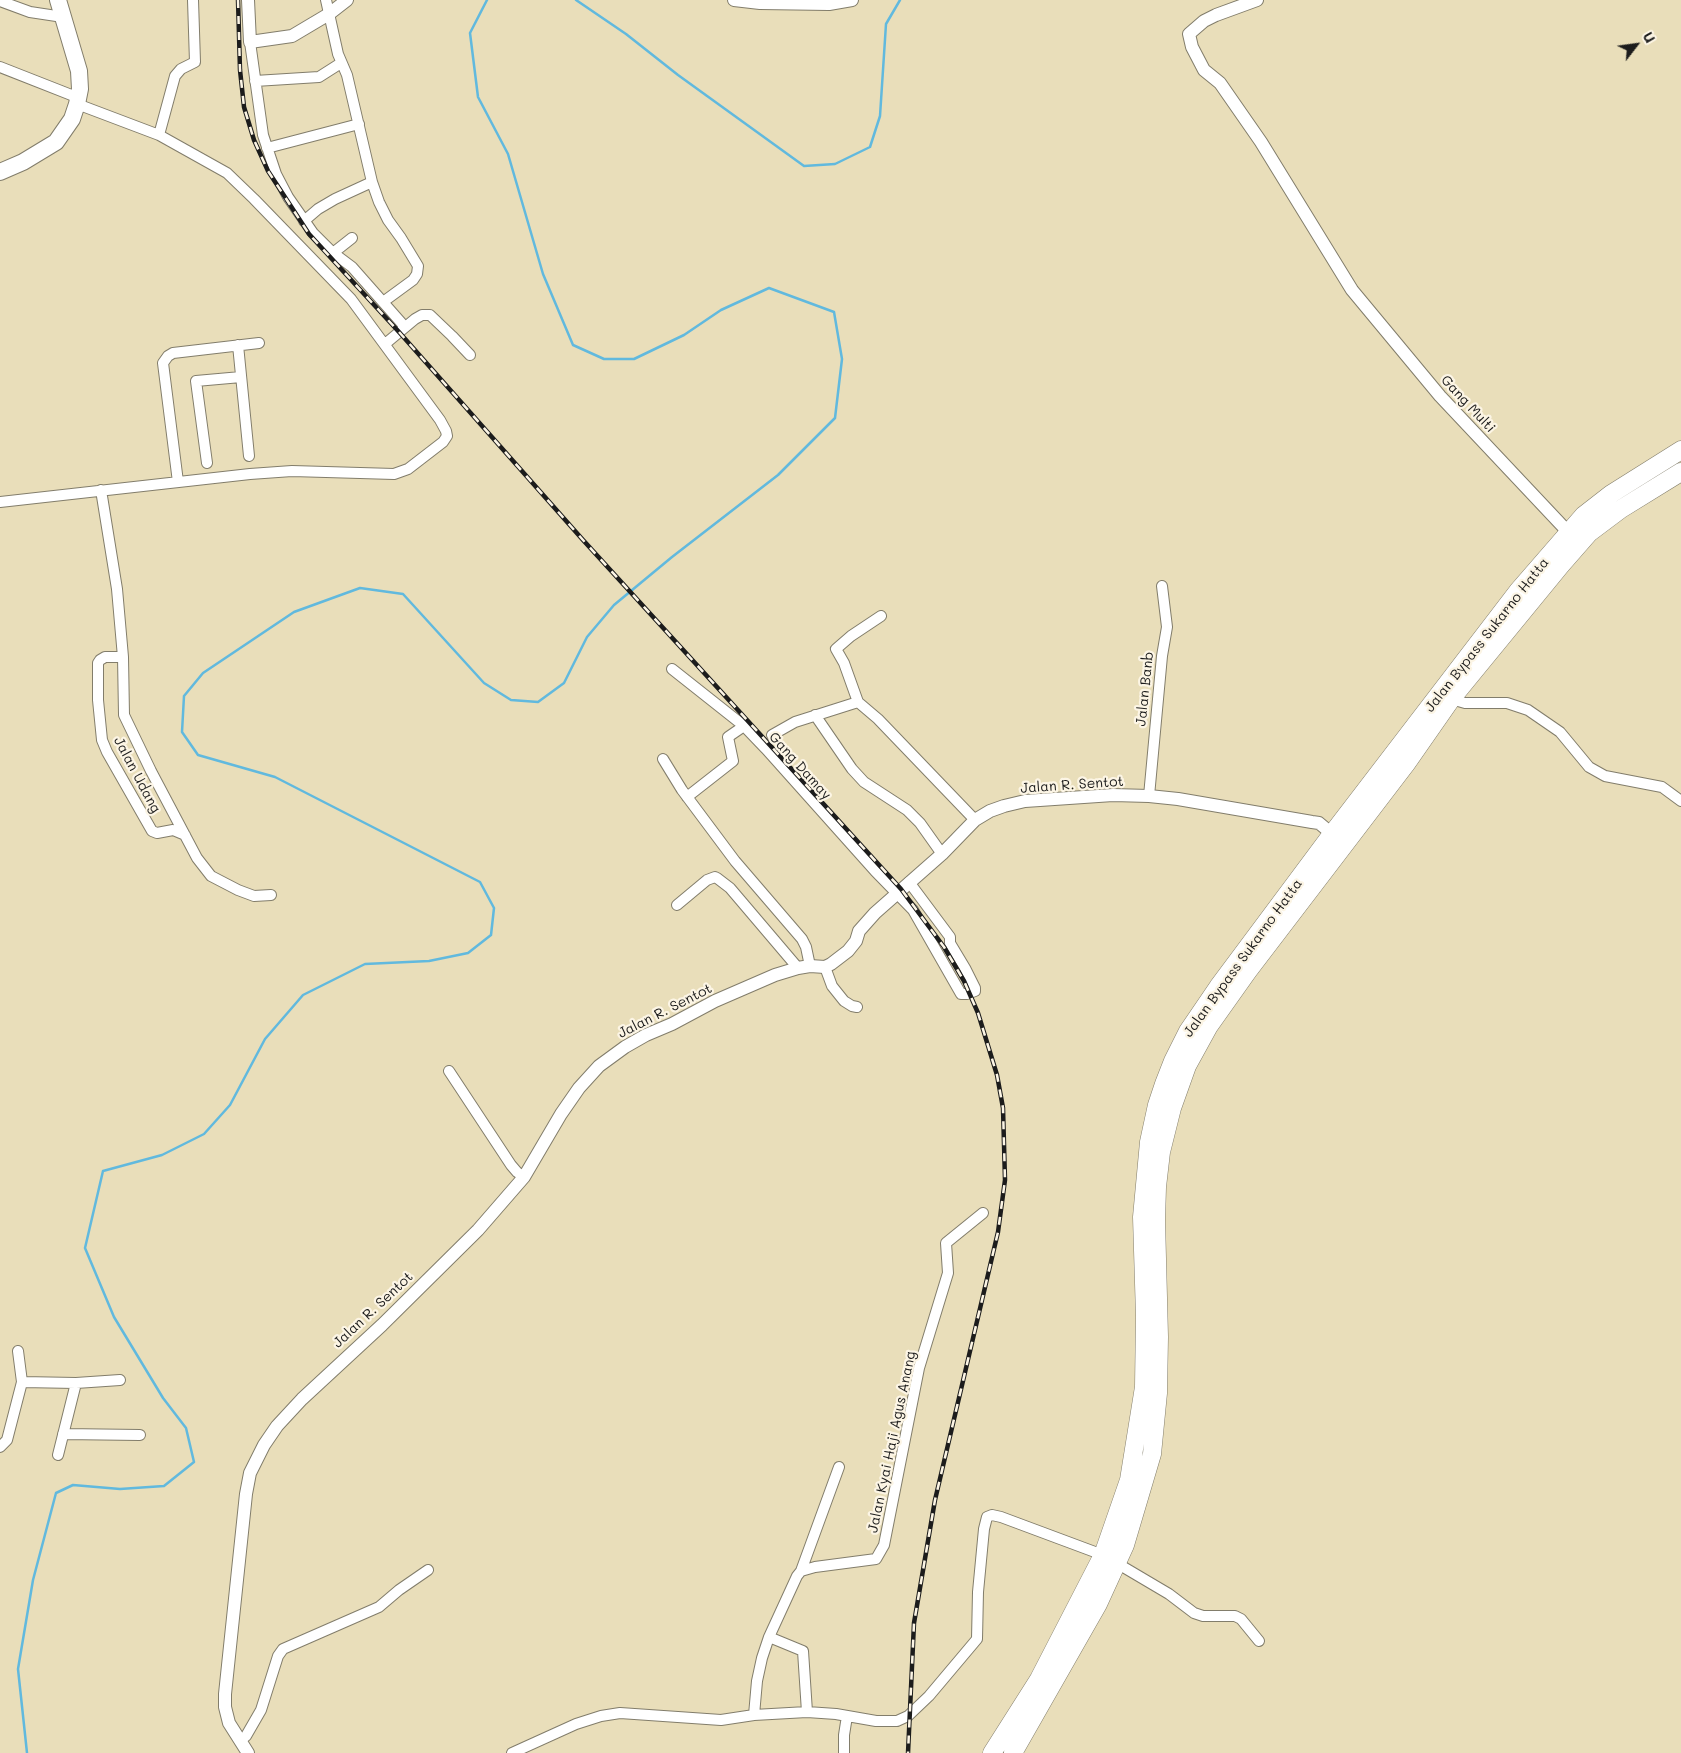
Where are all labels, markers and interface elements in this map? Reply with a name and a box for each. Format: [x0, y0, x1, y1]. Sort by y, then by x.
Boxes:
north arrow [1611, 20, 1661, 70]
text: U [1639, 28, 1660, 46]
street label: Gang Multi [1437, 372, 1499, 436]
street label: Jalan Bypass Sukarno Hatta [1421, 554, 1553, 716]
street label: Jalan Banb [1133, 651, 1157, 727]
street label: Gang Damay [765, 729, 835, 803]
street label: Jalan Udang [110, 734, 164, 816]
street label: Jalan R. Sentot [1020, 773, 1124, 797]
street label: Jalan Bypass Sukarno Hatta [1180, 876, 1306, 1040]
street label: Jalan R. Sentot [615, 980, 715, 1042]
street label: Jalan R. Sentot [329, 1269, 417, 1351]
street label: Jalan Kyai Haji Agus Anang [865, 1350, 919, 1534]

